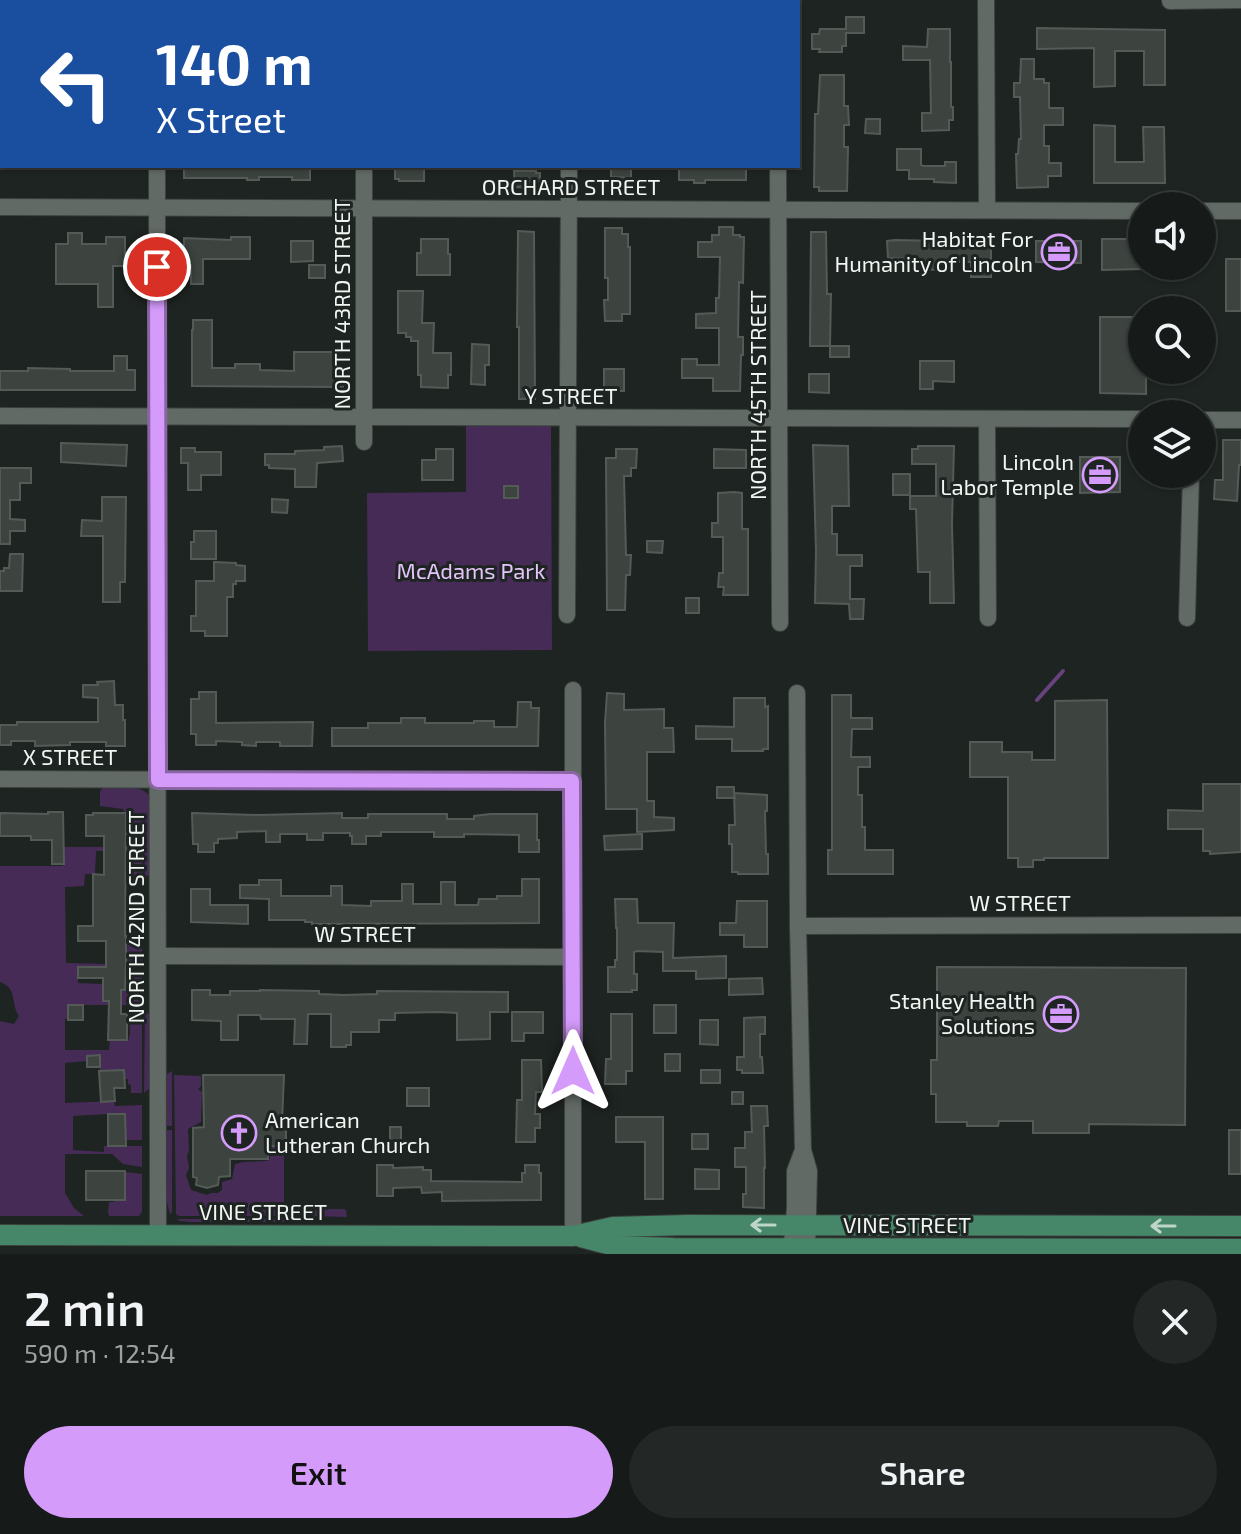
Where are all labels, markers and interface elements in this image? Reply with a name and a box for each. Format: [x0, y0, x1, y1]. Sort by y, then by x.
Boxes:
text: 140 m [156, 29, 313, 96]
icon: left [24, 32, 128, 136]
text: X Street [156, 97, 286, 140]
street label: ORCHARD STREET [482, 173, 660, 199]
map controls [1128, 192, 1216, 488]
button: sound [1128, 192, 1216, 280]
street label: NORTH 43RD STREET [328, 198, 354, 409]
place label: Habitat For Humanity of Lincoln [834, 225, 1033, 276]
pin [123, 233, 191, 301]
office icon: Habitat For Humanity of Lincoln [1040, 233, 1078, 271]
icon: arrive [135, 245, 179, 289]
street label: NORTH 45TH STREET [744, 290, 770, 500]
button: search [1128, 296, 1216, 384]
street label: Y STREET [525, 382, 618, 408]
button: layers [1128, 400, 1216, 488]
place label: Lincoln Labor Temple [940, 448, 1074, 499]
office icon: Lincoln Labor Temple [1081, 456, 1119, 494]
park label: McAdams Park [397, 557, 545, 583]
street label: X STREET [23, 743, 117, 769]
street label: NORTH 42ND STREET [122, 810, 148, 1024]
street label: W STREET [969, 889, 1071, 915]
street label: W STREET [314, 920, 416, 946]
place label: Stanley Health Solutions [889, 987, 1035, 1038]
office icon: Stanley Health Solutions [1042, 995, 1080, 1033]
position arrow [531, 1029, 615, 1113]
place label: American Lutheran Church [265, 1106, 430, 1157]
church icon: American Lutheran Church [220, 1114, 258, 1152]
street label: VINE STREET [199, 1198, 327, 1224]
street label: VINE STREET [843, 1211, 971, 1237]
one-way arrow [750, 1217, 777, 1233]
one-way arrow [1150, 1218, 1177, 1234]
text: 2 min [24, 1278, 145, 1336]
button: close [1133, 1280, 1217, 1364]
text: 590 m · 12:54 [24, 1337, 176, 1368]
button: Exit [24, 1426, 613, 1518]
button: Share [629, 1426, 1217, 1518]

